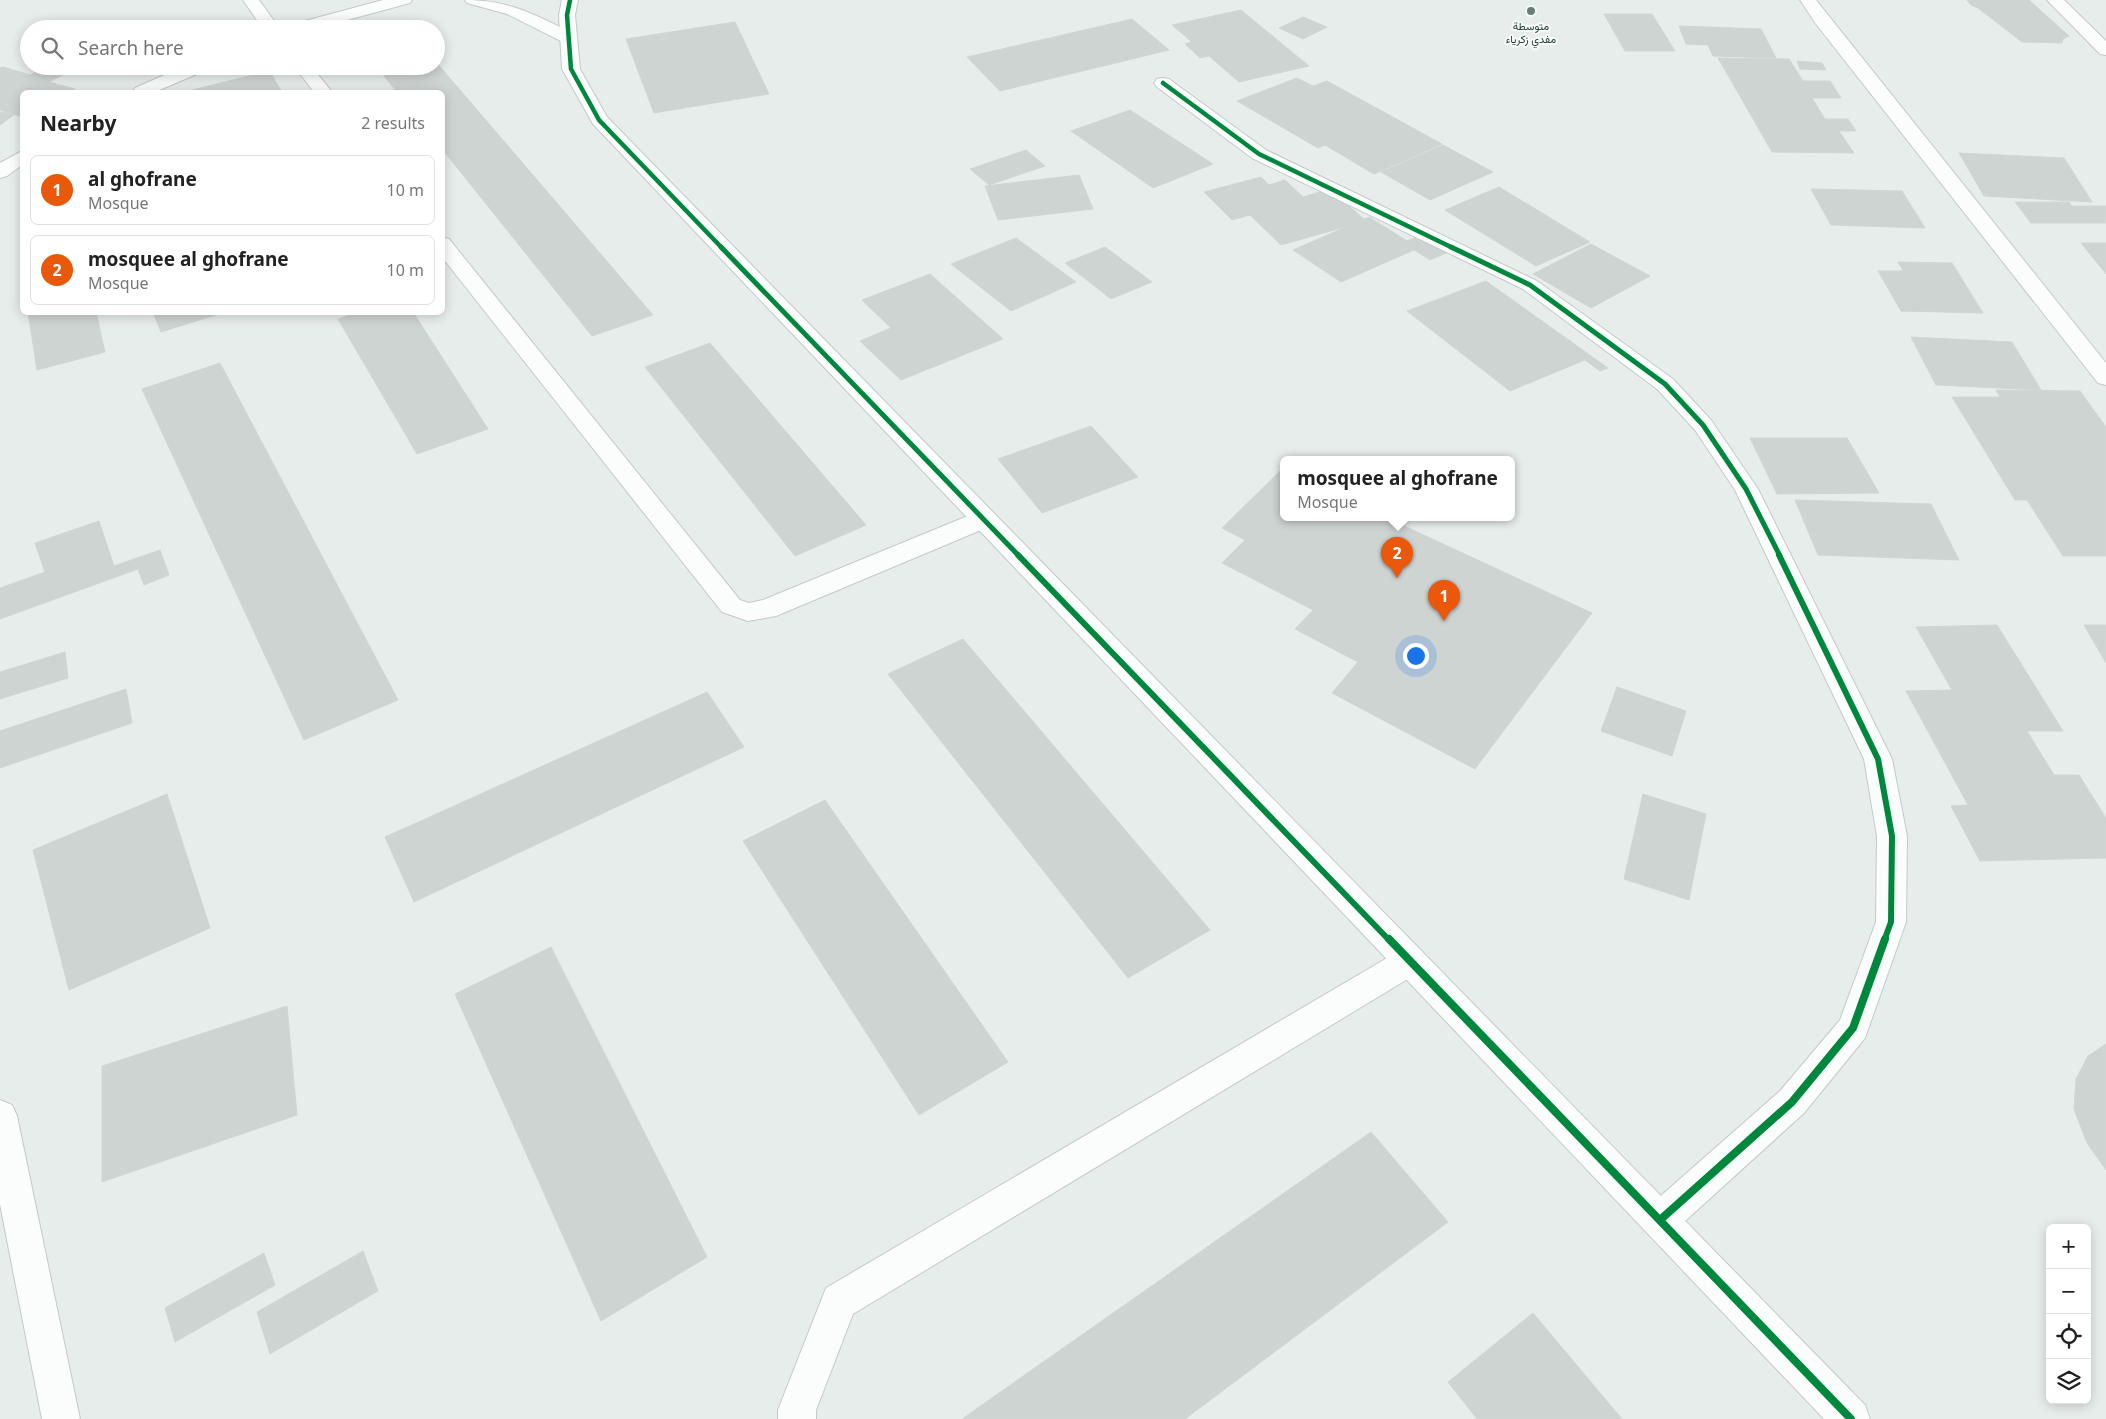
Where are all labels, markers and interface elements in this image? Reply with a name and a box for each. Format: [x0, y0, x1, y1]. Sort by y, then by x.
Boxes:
marker: متوسطة مفدي زكرياء [1525, 5, 1537, 17]
place label: متوسطة مفدي زكرياء [1506, 18, 1556, 49]
search box [20, 20, 445, 75]
icon: search [38, 34, 66, 62]
text: Search here [78, 35, 184, 61]
text: Nearby [40, 109, 116, 137]
text: 2 results [361, 112, 425, 134]
text: al ghofrane [88, 166, 197, 192]
text: 1 [52, 179, 62, 201]
text: 10 m [387, 179, 424, 201]
text: Mosque [88, 192, 149, 214]
text: mosquee al ghofrane [88, 246, 289, 272]
text: 2 [52, 259, 62, 281]
text: 10 m [387, 259, 424, 281]
text: Mosque [88, 272, 149, 294]
popup [1280, 456, 1515, 521]
text: mosquee al ghofrane [1297, 465, 1498, 491]
text: Mosque [1297, 491, 1358, 513]
pin: 2 [1381, 537, 1413, 578]
pin: 1 [1428, 580, 1460, 621]
your location [1403, 643, 1429, 669]
map controls [2046, 1224, 2091, 1404]
button: + [2046, 1224, 2091, 1269]
button: − [2046, 1269, 2091, 1314]
button: locate [2046, 1314, 2091, 1359]
button: layers [2046, 1359, 2091, 1404]

